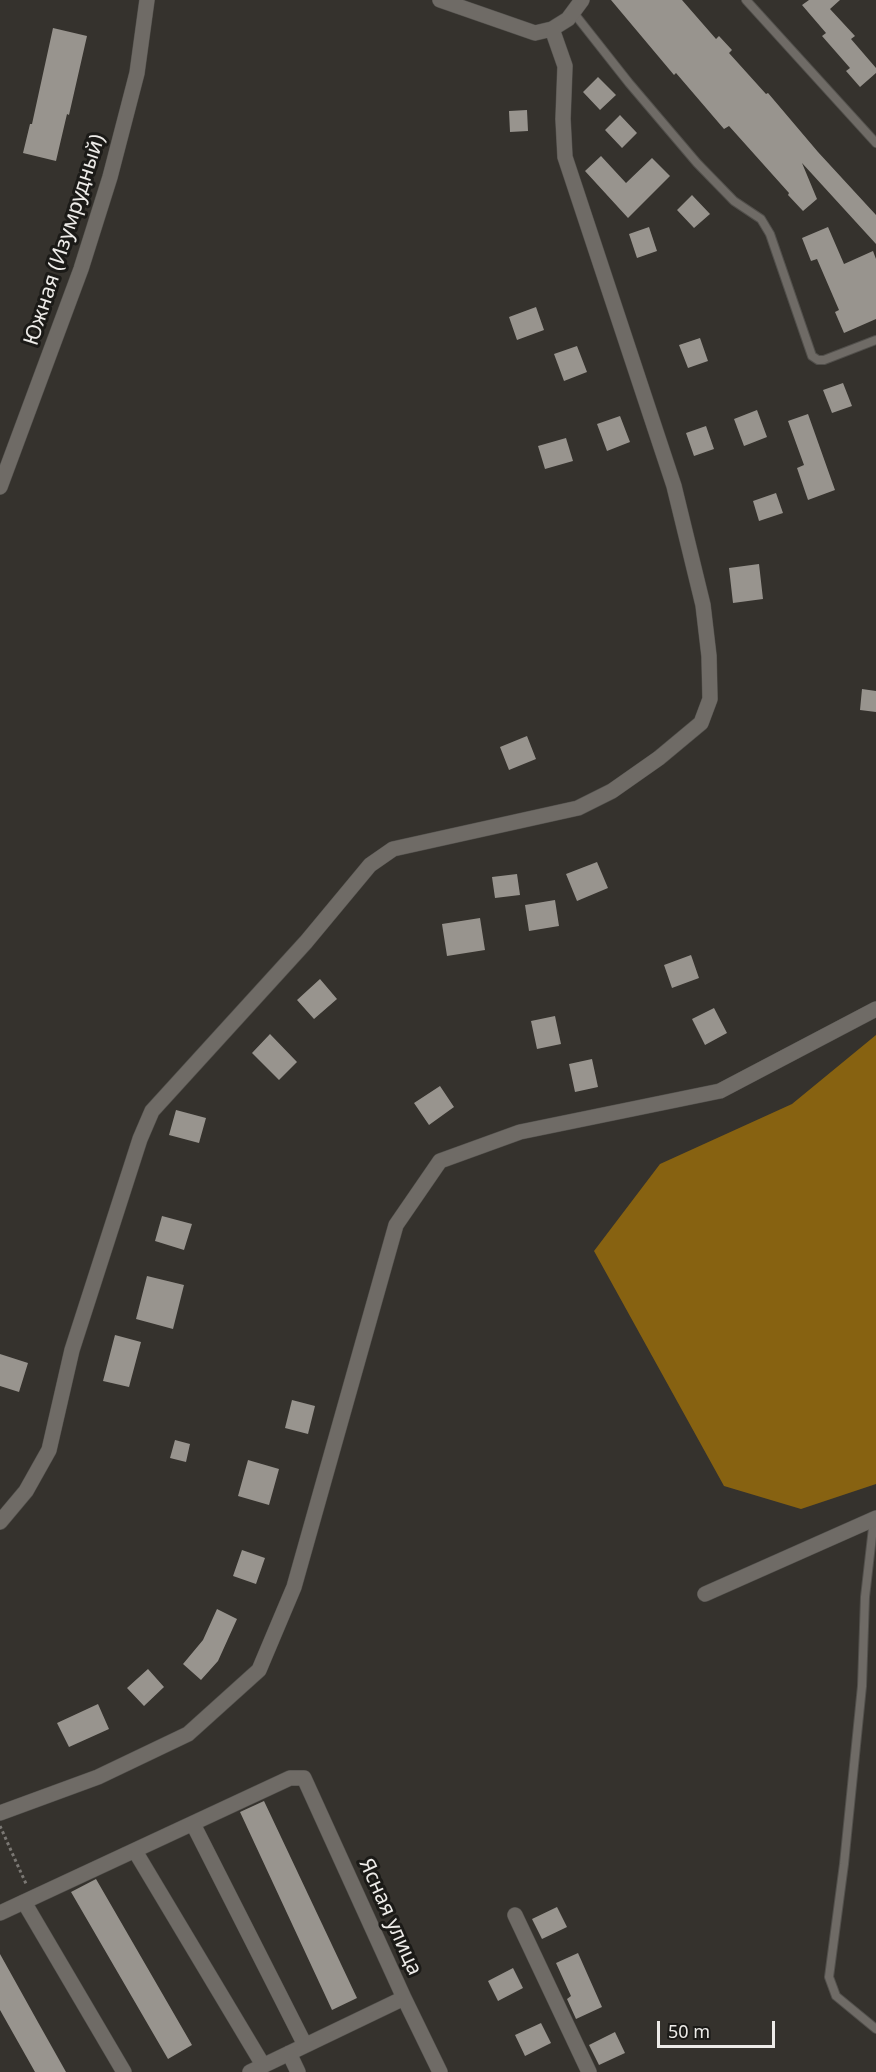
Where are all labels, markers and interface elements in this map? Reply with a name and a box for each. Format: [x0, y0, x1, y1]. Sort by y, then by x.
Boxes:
street label: Южная (Изумрудный) [19, 131, 111, 349]
street label: Ясная улица [353, 1855, 427, 1979]
scale bar [660, 2009, 778, 2047]
text: 50 m [668, 2019, 710, 2043]

